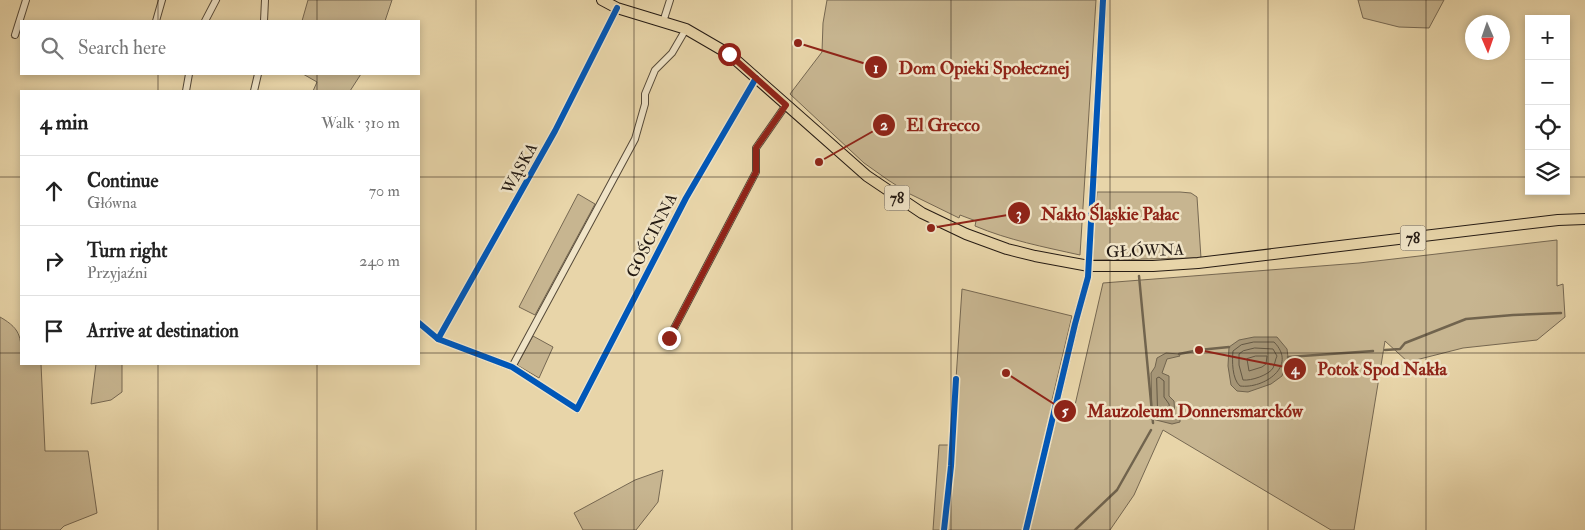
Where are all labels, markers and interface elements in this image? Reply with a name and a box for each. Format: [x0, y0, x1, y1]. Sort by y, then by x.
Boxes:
north arrow [1465, 15, 1510, 60]
map controls [1525, 15, 1570, 195]
button: + [1525, 15, 1570, 60]
search box [20, 20, 420, 75]
icon: search [38, 34, 66, 62]
text: Search here [78, 36, 166, 60]
route start [718, 43, 741, 66]
callout: Dom Opieki Społecznej [863, 51, 1079, 84]
text: Dom Opieki Społecznej [899, 57, 1069, 80]
text: 1 [873, 59, 879, 78]
button: − [1525, 60, 1570, 105]
button: locate [1525, 105, 1570, 150]
callout: El Grecco [872, 108, 990, 141]
text: 4 min [40, 109, 88, 136]
text: Walk · 310 m [321, 113, 400, 133]
text: El Grecco [906, 114, 980, 137]
text: 2 [880, 116, 888, 135]
street label: WĄSKA [497, 139, 542, 199]
button: layers [1525, 150, 1570, 195]
text: Continue [87, 169, 158, 193]
icon: ahead [40, 177, 68, 205]
text: 70 m [369, 181, 400, 201]
road number: 78 [884, 186, 910, 210]
street label: GOŚCINNA [622, 190, 682, 281]
text: Główna [87, 193, 137, 213]
callout: Nakło Śląskie Pałac [1006, 197, 1189, 230]
text: Nakło Śląskie Pałac [1040, 202, 1180, 226]
text: 3 [1016, 205, 1022, 224]
road number: 78 [1400, 226, 1426, 250]
text: Turn right [87, 239, 167, 263]
street label: GŁÓWNA [1106, 239, 1184, 262]
icon: right [40, 247, 68, 275]
text: 240 m [359, 251, 400, 271]
text: Przyjaźni [87, 263, 148, 283]
icon: arrive [40, 317, 68, 345]
text: Arrive at destination [87, 319, 239, 343]
route end [658, 327, 681, 350]
callout: Potok Spod Nakła [1282, 353, 1457, 386]
text: Potok Spod Nakła [1317, 358, 1447, 381]
text: 4 [1290, 360, 1300, 379]
callout: Mauzoleum Donnersmarcków [1053, 394, 1313, 427]
text: Mauzoleum Donnersmarcków [1086, 400, 1304, 423]
text: 5 [1062, 402, 1069, 421]

